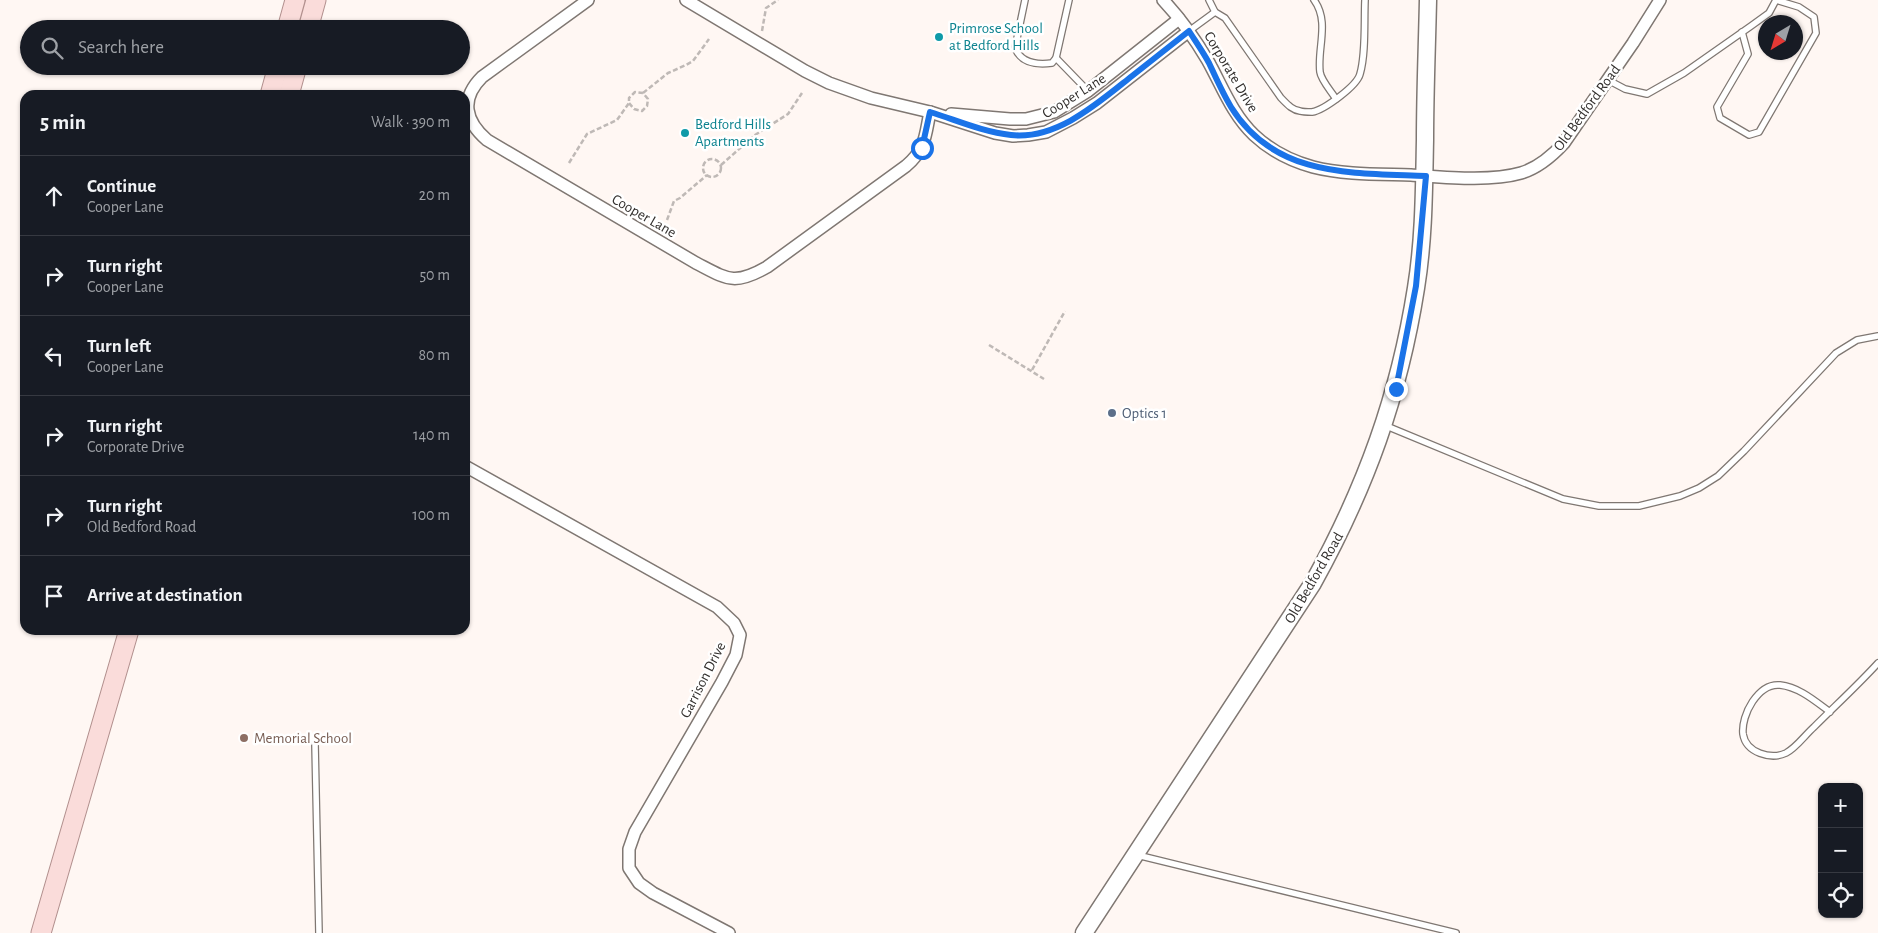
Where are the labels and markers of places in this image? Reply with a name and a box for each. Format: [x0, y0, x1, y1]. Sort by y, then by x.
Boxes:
place label: Primrose School at Bedford Hills [949, 21, 1043, 53]
marker: Primrose School at Bedford Hills [933, 31, 945, 43]
place label: Bedford Hills Apartments [695, 117, 771, 149]
marker: Bedford Hills Apartments [679, 127, 691, 139]
place label: Optics 1 [1122, 406, 1167, 421]
marker: Optics 1 [1106, 407, 1118, 419]
place label: Memorial School [254, 731, 352, 746]
marker: Memorial School [238, 732, 250, 744]

